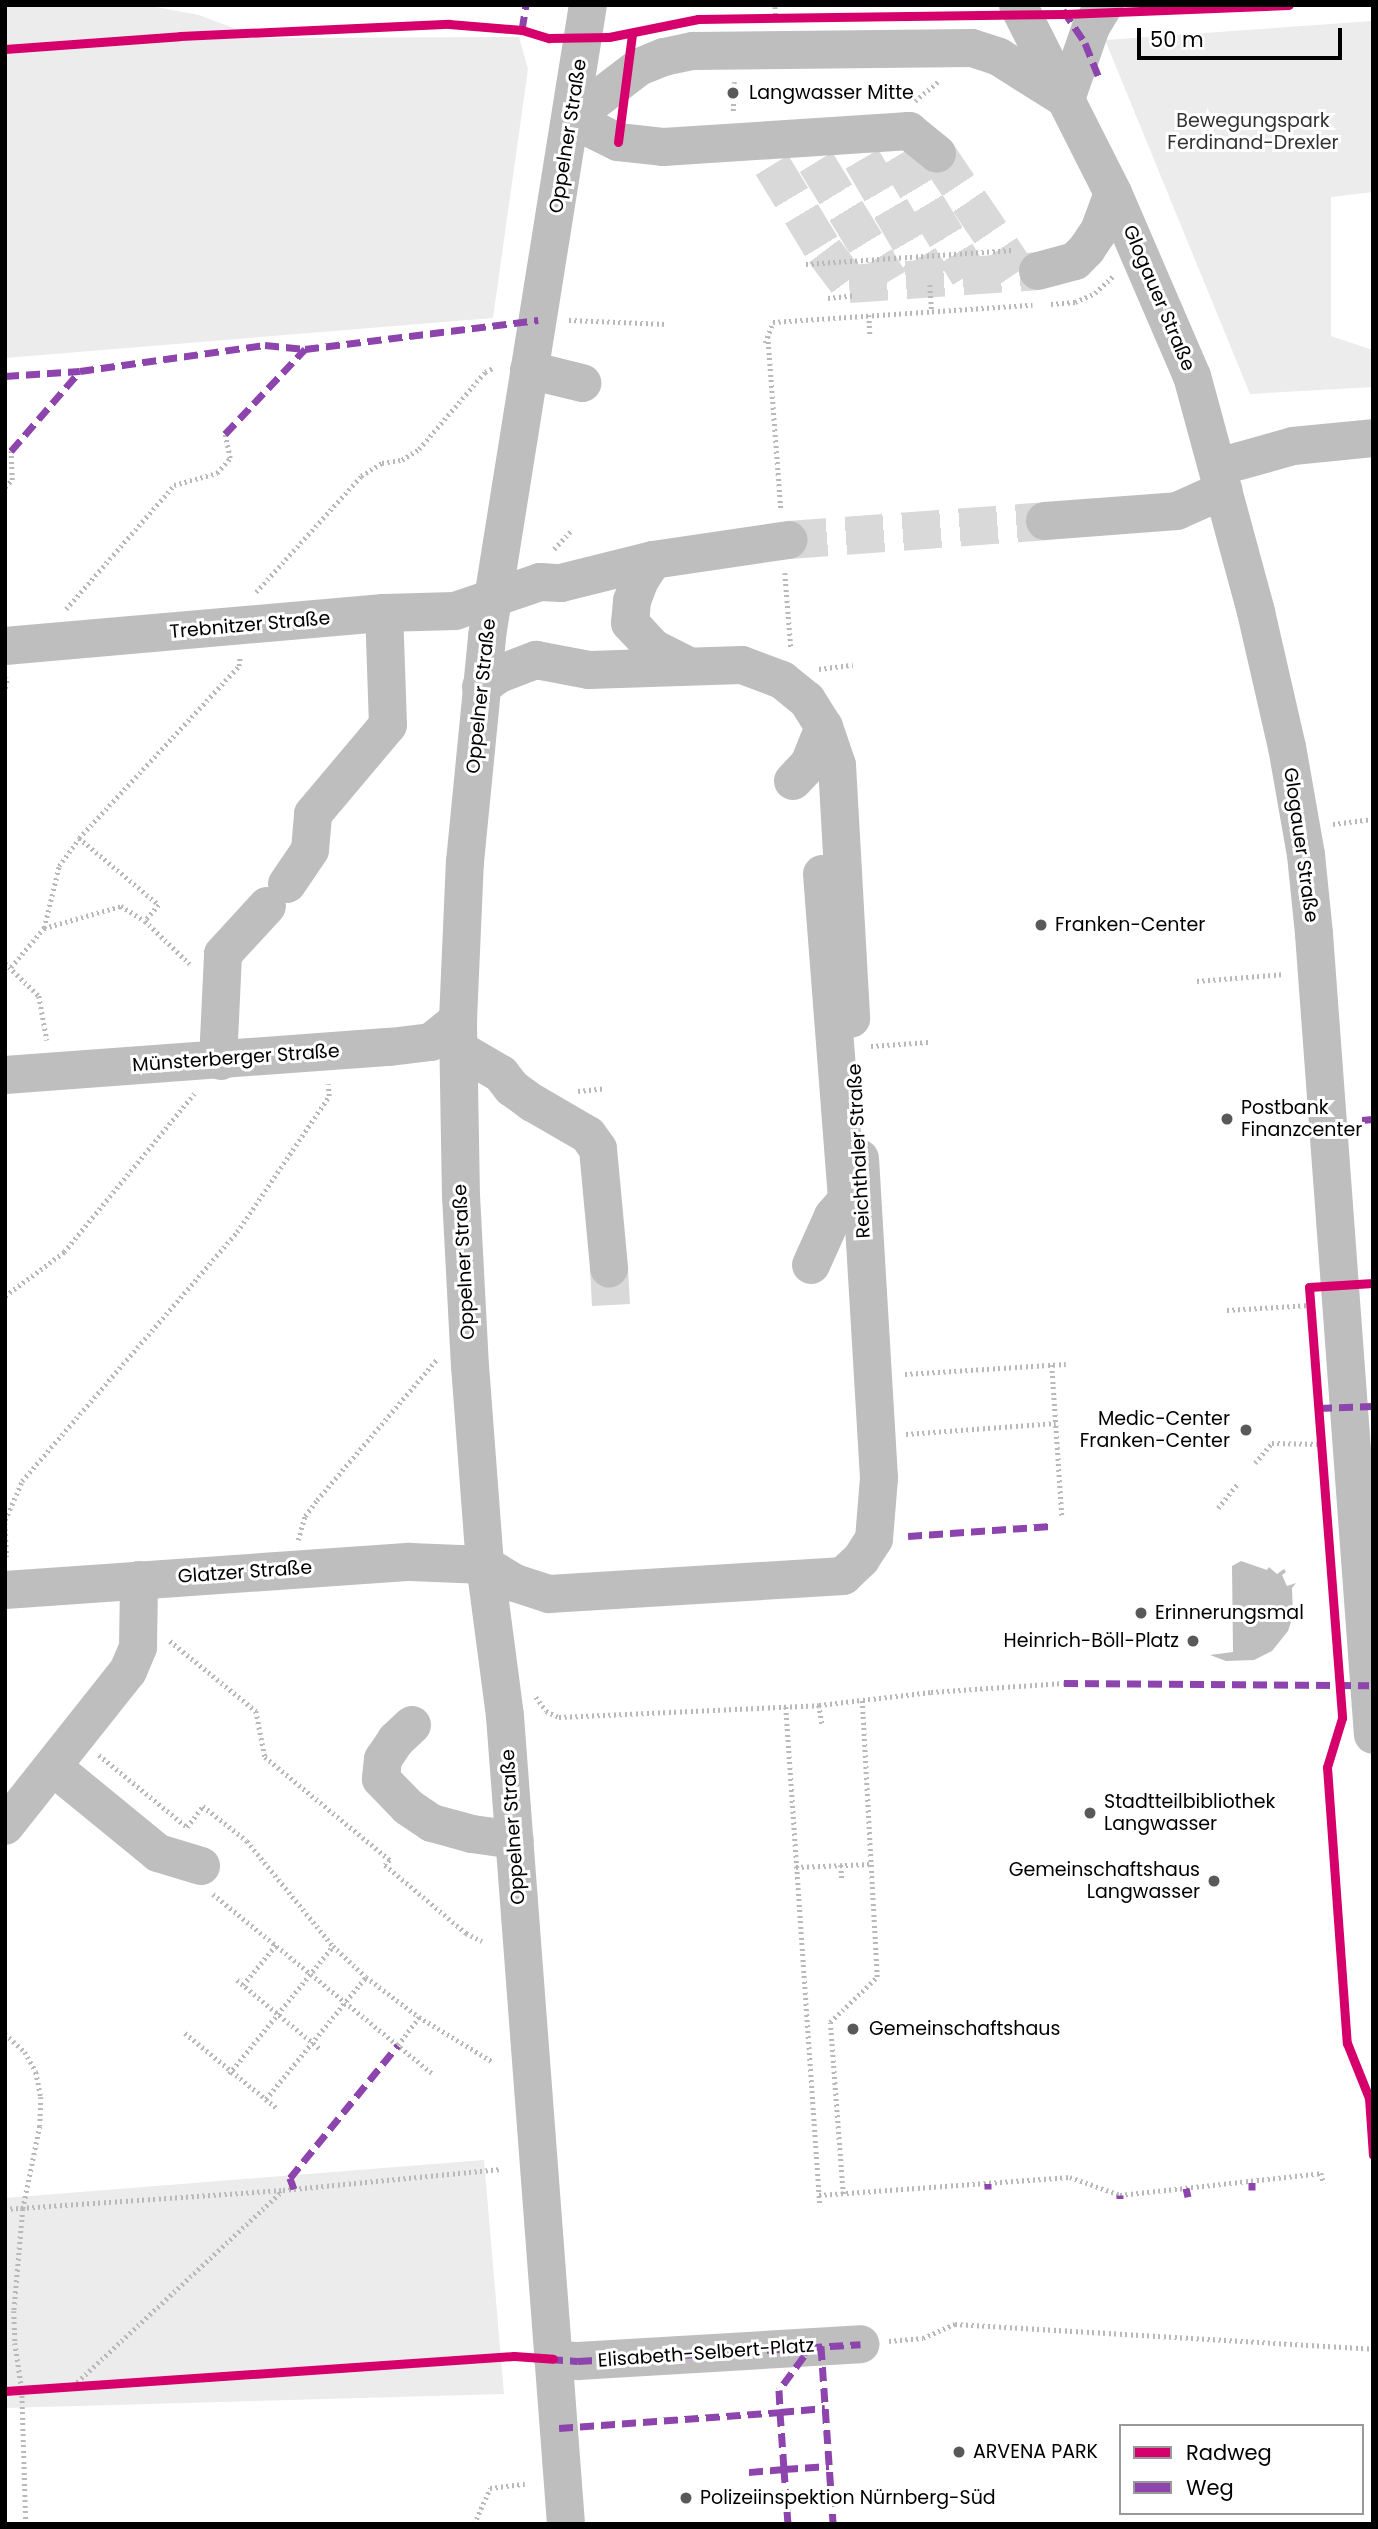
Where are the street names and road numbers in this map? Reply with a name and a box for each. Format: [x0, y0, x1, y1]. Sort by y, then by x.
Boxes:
street label: Oppelner Straße [545, 57, 591, 215]
street label: Glogauer Straße [1118, 222, 1200, 374]
street label: Trebnitzer Straße [169, 607, 331, 643]
street label: Oppelner Straße [462, 617, 500, 775]
street label: Glogauer Straße [1279, 766, 1323, 924]
street label: Münsterberger Straße [132, 1039, 340, 1077]
street label: Reichthaler Straße [843, 1063, 875, 1239]
street label: Oppelner Straße [449, 1184, 479, 1340]
street label: Glatzer Straße [177, 1556, 313, 1588]
street label: Oppelner Straße [496, 1748, 530, 1906]
street label: Elisabeth-Selbert-Platz [597, 2334, 815, 2372]

